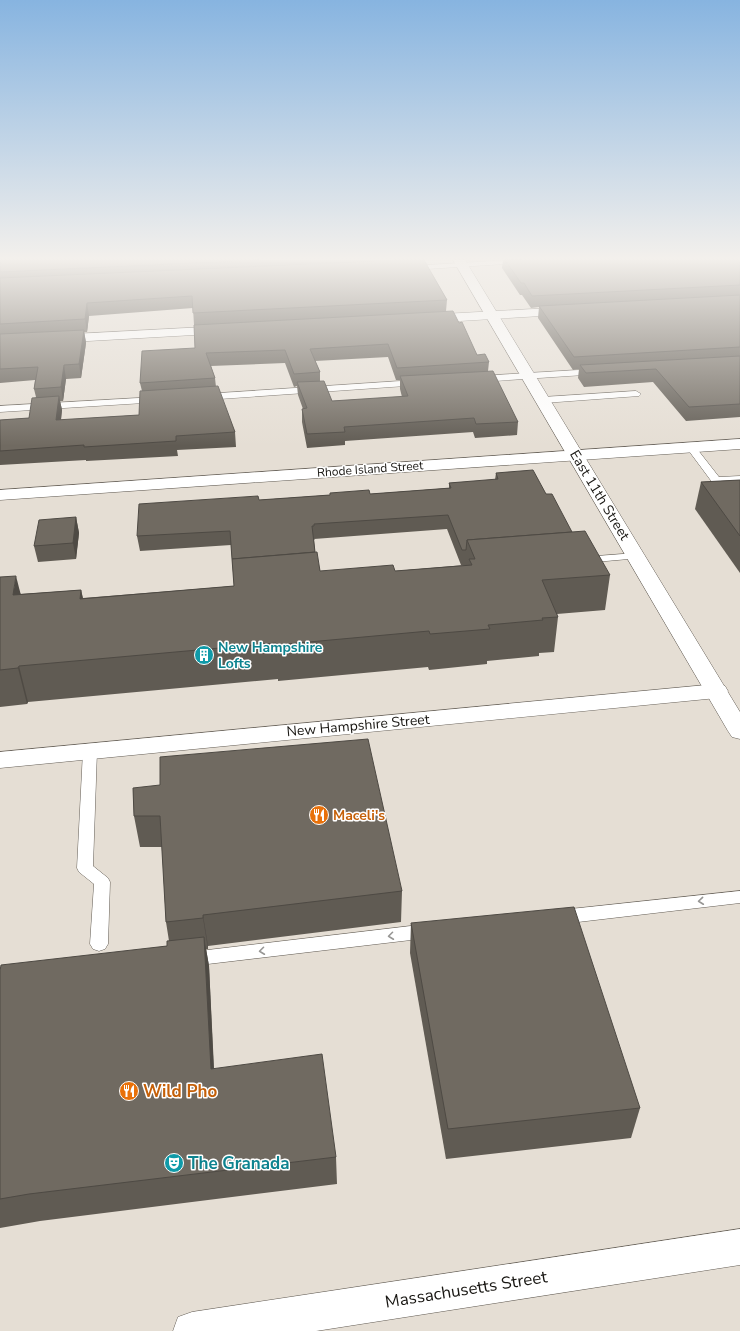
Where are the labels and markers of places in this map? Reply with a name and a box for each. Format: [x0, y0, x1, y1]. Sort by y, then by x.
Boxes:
place label: New Hampshire Lofts [218, 638, 323, 673]
building icon: New Hampshire Lofts [193, 644, 215, 666]
restaurant icon: Maceli's [308, 804, 330, 826]
place label: Maceli's [333, 806, 385, 825]
restaurant icon: Wild Pho [118, 1080, 140, 1102]
place label: Wild Pho [143, 1080, 217, 1103]
theatre icon: The Granada [163, 1152, 185, 1174]
place label: The Granada [188, 1152, 289, 1175]

